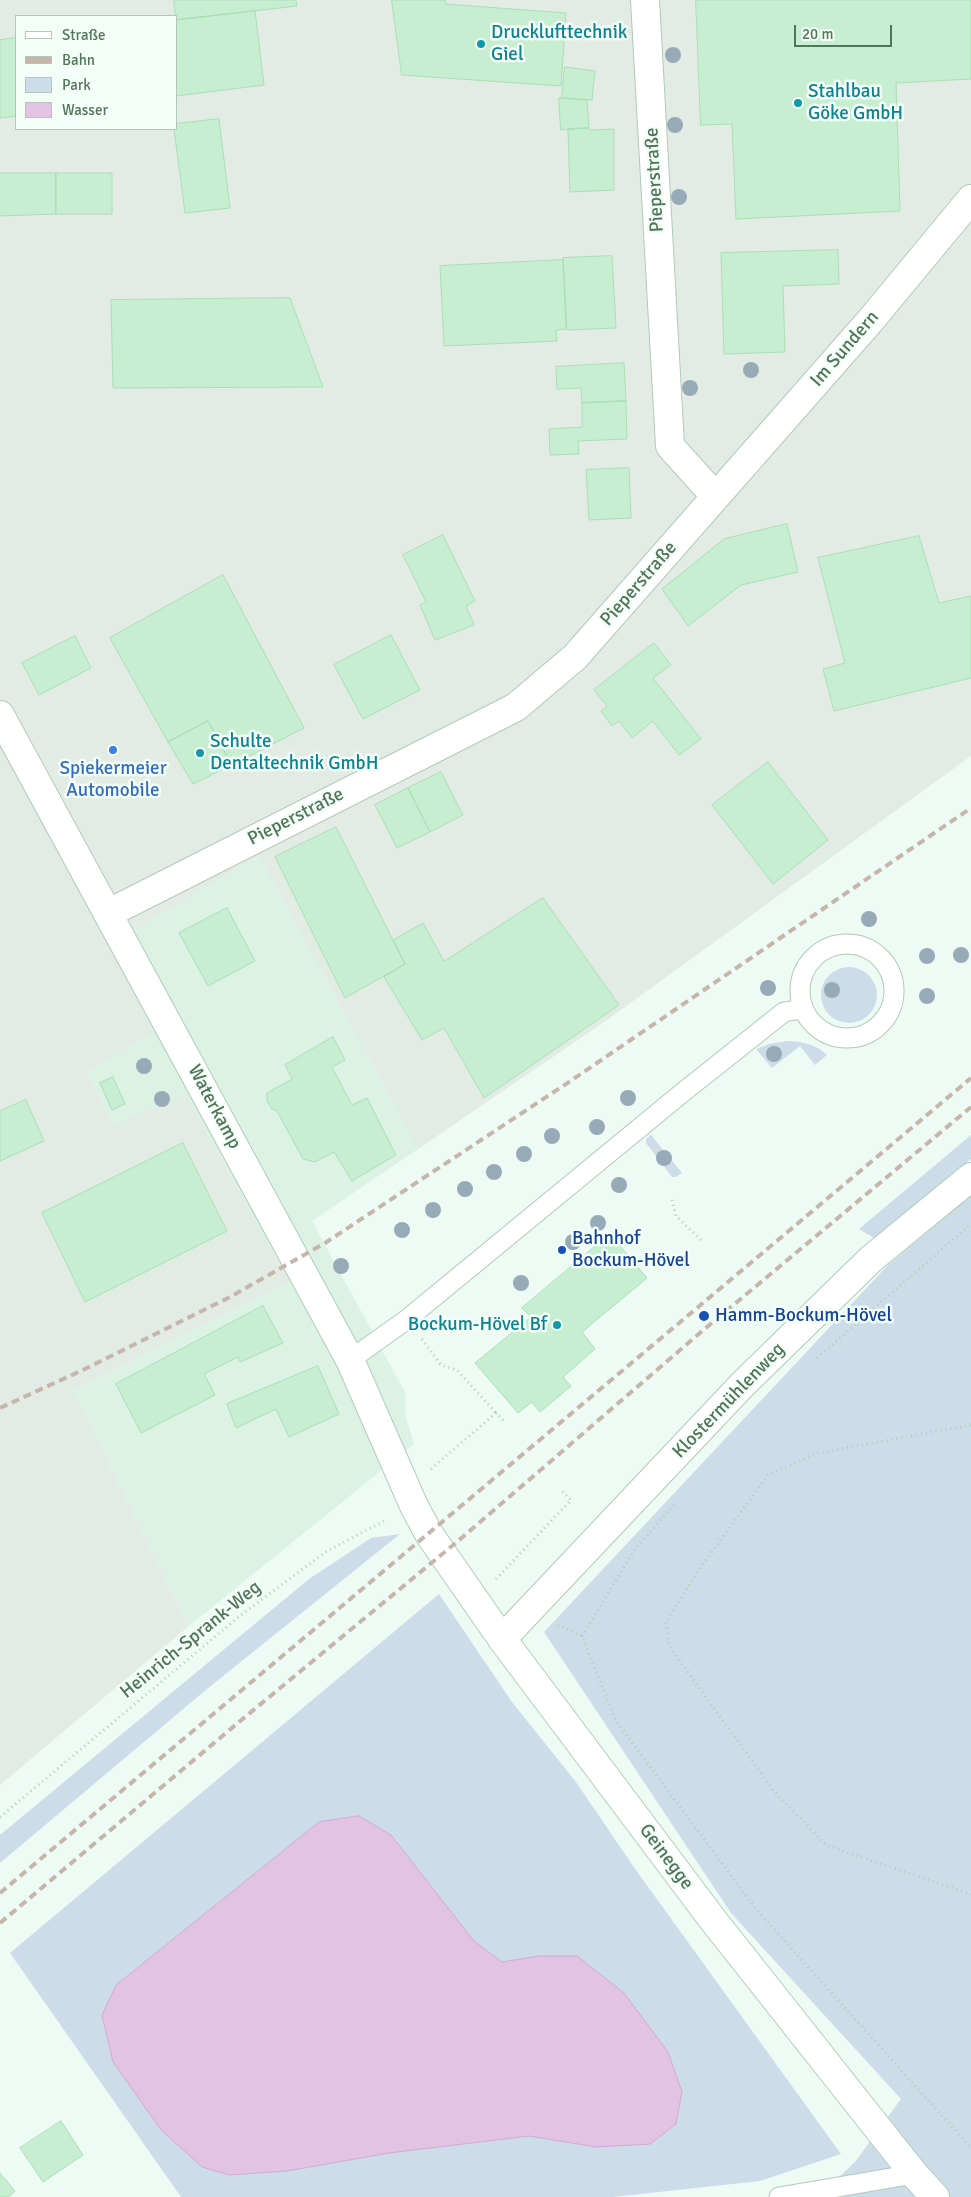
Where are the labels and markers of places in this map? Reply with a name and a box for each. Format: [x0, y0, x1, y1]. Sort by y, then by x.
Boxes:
place label: Drucklufttechnik Giel [491, 22, 627, 66]
marker: Drucklufttechnik Giel [475, 38, 487, 50]
place label: Stahlbau Göke GmbH [808, 81, 903, 125]
marker: Stahlbau Göke GmbH [792, 97, 804, 109]
place label: Schulte Dentaltechnik GmbH [210, 731, 378, 775]
marker: Spiekermeier Automobile [107, 744, 119, 756]
marker: Schulte Dentaltechnik GmbH [194, 747, 206, 759]
place label: Spiekermeier Automobile [59, 758, 167, 802]
place label: Bahnhof Bockum-Hövel [572, 1228, 690, 1272]
marker: Bahnhof Bockum-Hövel [556, 1244, 568, 1256]
place label: Hamm-Bockum-Hövel [715, 1305, 892, 1327]
marker: Hamm-Bockum-Hövel [697, 1309, 711, 1323]
place label: Bockum-Hövel Bf [408, 1314, 547, 1336]
marker: Bockum-Hövel Bf [551, 1319, 563, 1331]

